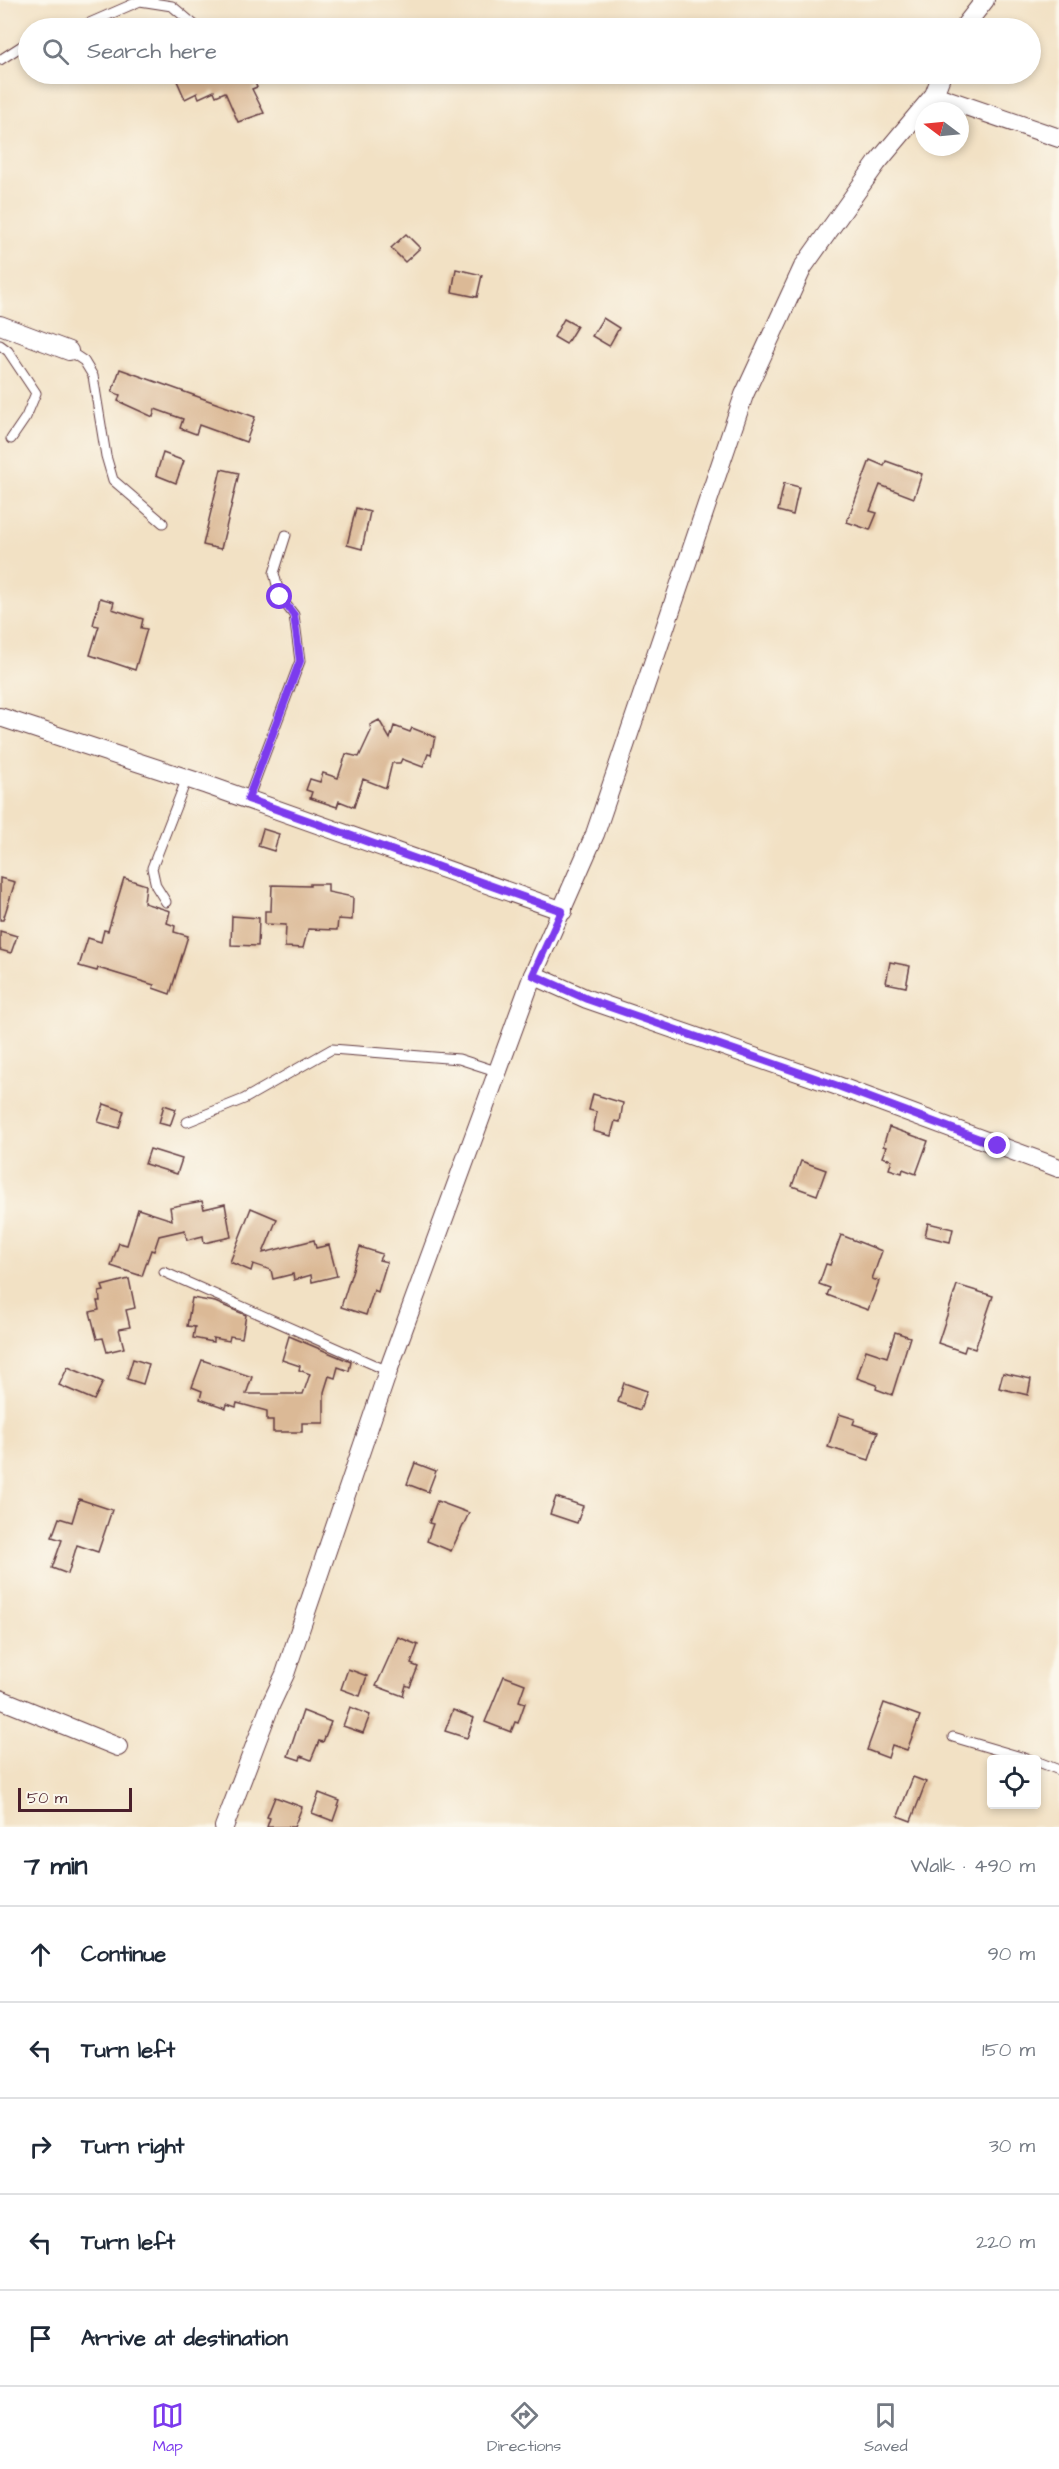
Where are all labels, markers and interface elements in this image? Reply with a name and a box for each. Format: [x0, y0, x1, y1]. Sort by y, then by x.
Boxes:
search box [18, 18, 1041, 84]
icon: search [39, 35, 72, 68]
text: Search here [87, 36, 217, 67]
north arrow [915, 102, 969, 156]
route start [266, 583, 292, 609]
route end [984, 1132, 1010, 1158]
map controls [987, 1755, 1041, 1809]
button: locate [987, 1755, 1041, 1809]
scale bar [18, 1785, 132, 1812]
text: 50 m [27, 1787, 67, 1809]
text: 7 min [24, 1848, 88, 1884]
text: Walk · 490 m [911, 1852, 1035, 1880]
icon: ahead [24, 1938, 57, 1971]
text: Continue [81, 1939, 166, 1970]
text: 90 m [987, 1940, 1035, 1968]
icon: left [24, 2034, 57, 2067]
text: Turn left [81, 2035, 175, 2066]
text: 150 m [982, 2036, 1035, 2064]
icon: right [24, 2130, 57, 2163]
text: Turn right [81, 2131, 184, 2162]
text: 30 m [989, 2132, 1035, 2160]
icon: left [24, 2226, 57, 2259]
text: Turn left [81, 2227, 175, 2258]
text: 220 m [976, 2228, 1035, 2256]
icon: arrive [24, 2322, 57, 2355]
text: Arrive at destination [81, 2323, 288, 2354]
tab: Map [151, 2399, 184, 2457]
tab: Directions [487, 2399, 561, 2457]
tab: Saved [864, 2399, 908, 2457]

